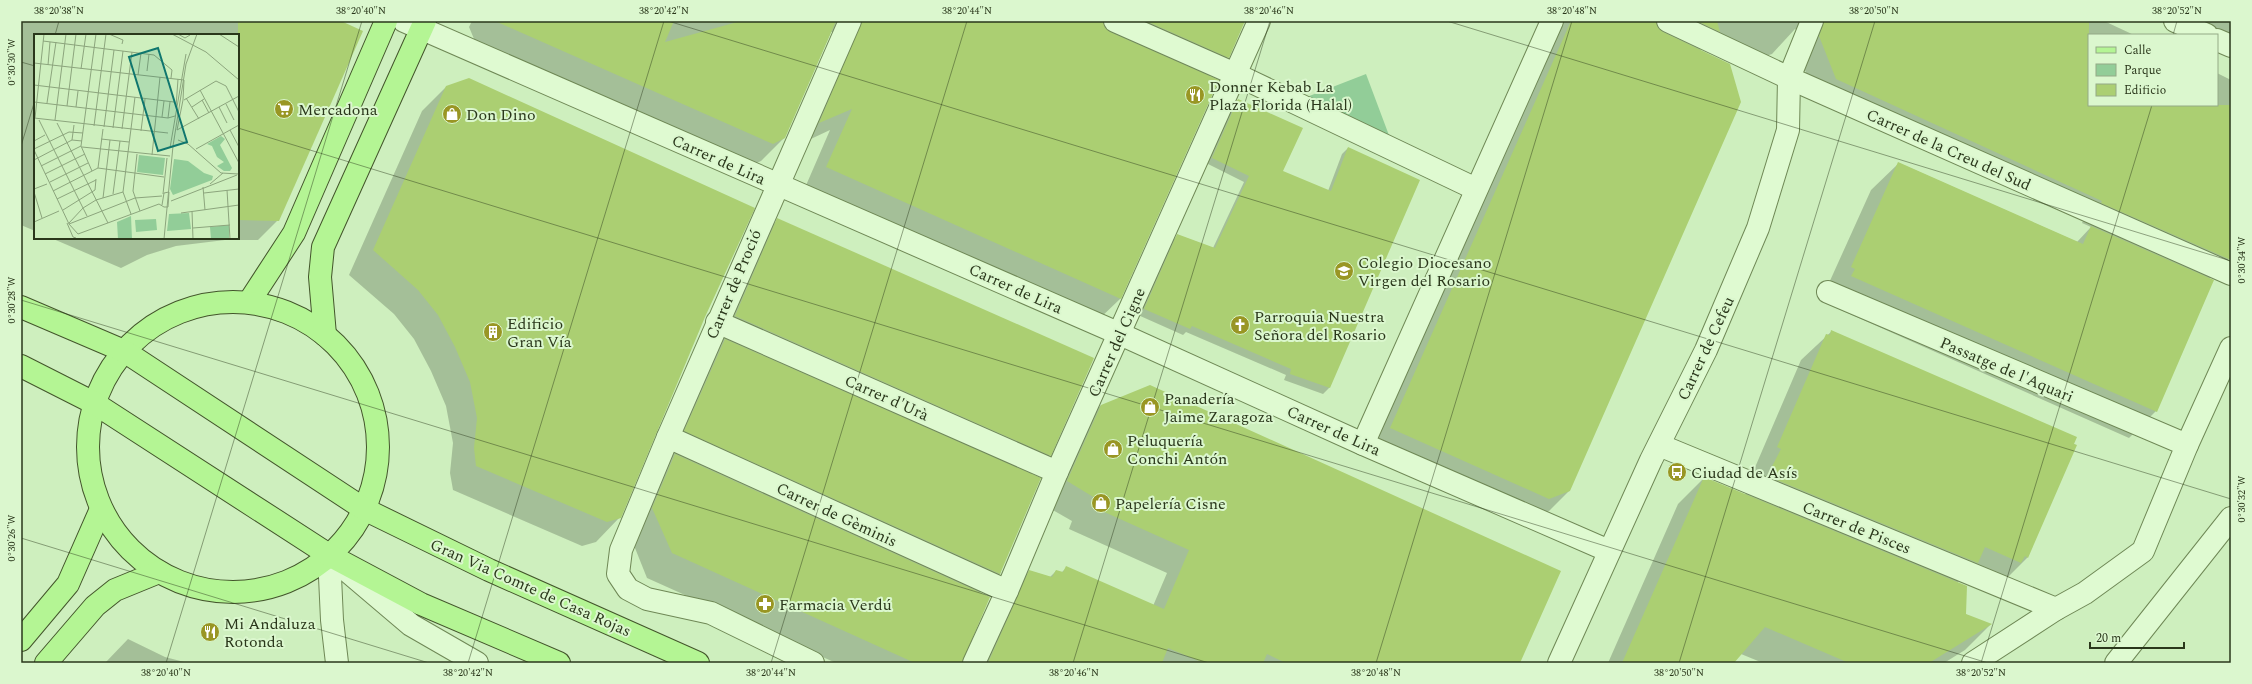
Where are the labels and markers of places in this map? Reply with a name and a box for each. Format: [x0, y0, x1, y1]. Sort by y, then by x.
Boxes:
place label: Donner Kebab La Plaza Florida (Halal) [1209, 75, 1352, 117]
restaurant icon: Donner Kebab La Plaza Florida (Halal) [1184, 84, 1206, 106]
supermarket icon: Mercadona [273, 98, 295, 120]
place label: Mercadona [298, 98, 378, 122]
shop icon: Don Dino [441, 103, 463, 125]
place label: Don Dino [466, 103, 536, 127]
place label: Colegio Diocesano Virgen del Rosario [1358, 251, 1491, 293]
school or university icon: Colegio Diocesano Virgen del Rosario [1333, 260, 1355, 282]
place label: Parroquia Nuestra Señora del Rosario [1254, 305, 1386, 347]
place label: Edificio Gran Vía [507, 312, 572, 354]
church icon: Parroquia Nuestra Señora del Rosario [1229, 314, 1251, 336]
building icon: Edificio Gran Vía [482, 321, 504, 343]
place label: Panadería Jaime Zaragoza [1164, 387, 1273, 429]
shop icon: Panadería Jaime Zaragoza [1139, 396, 1161, 418]
place label: Peluquería Conchi Antón [1127, 429, 1227, 471]
shop icon: Peluquería Conchi Antón [1102, 438, 1124, 460]
bus stop icon: Ciudad de Asís [1666, 461, 1688, 483]
place label: Ciudad de Asís [1691, 461, 1798, 485]
shop icon: Papelería Cisne [1090, 492, 1112, 514]
place label: Papelería Cisne [1115, 492, 1226, 516]
pharmacy icon: Farmacia Verdú [754, 593, 776, 615]
place label: Farmacia Verdú [779, 593, 892, 617]
place label: Mi Andaluza Rotonda [224, 612, 316, 654]
restaurant icon: Mi Andaluza Rotonda [199, 621, 221, 643]

